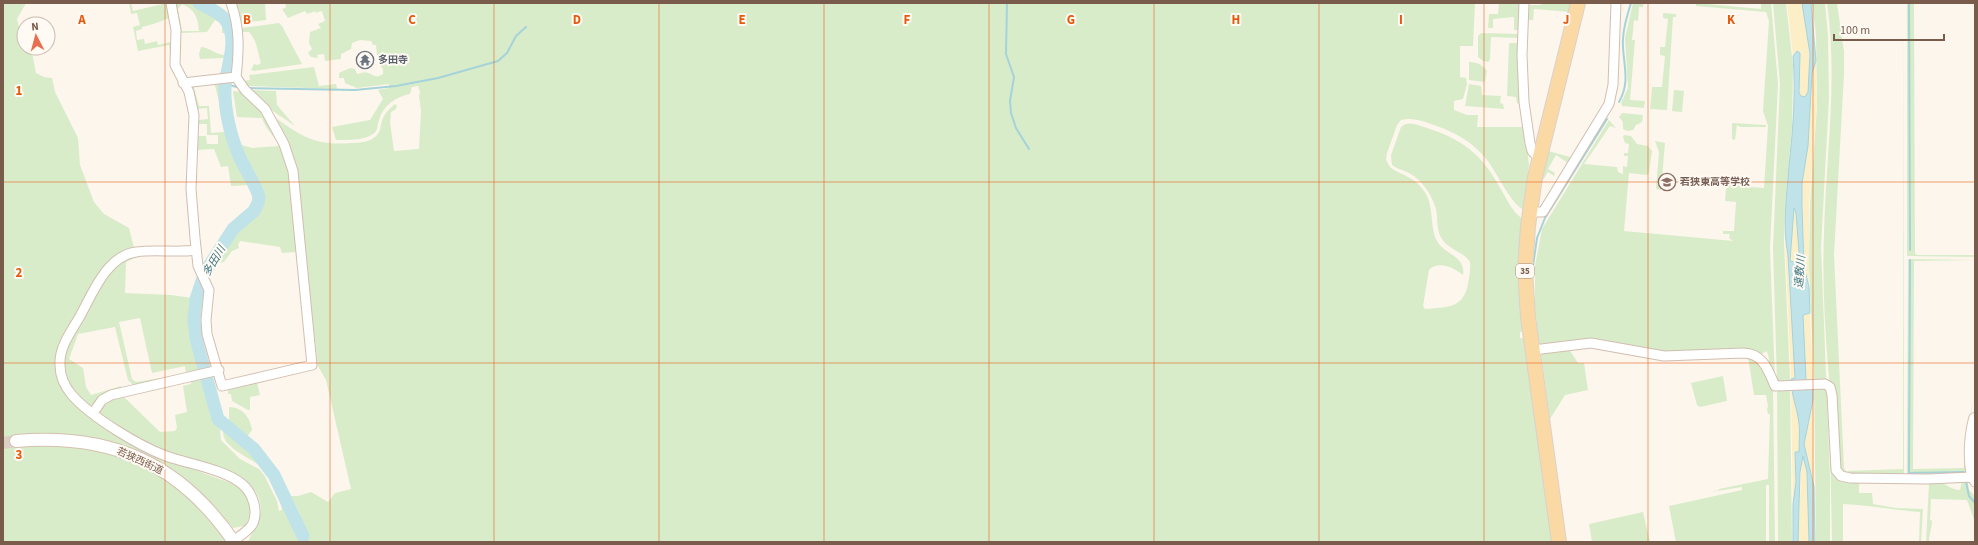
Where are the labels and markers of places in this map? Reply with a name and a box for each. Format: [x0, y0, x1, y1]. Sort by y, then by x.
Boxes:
temple icon: 多田寺 [355, 50, 375, 70]
place label: 多田寺 [378, 53, 408, 67]
school or university icon: 若狭東高等学校 [1657, 172, 1677, 192]
place label: 若狭東高等学校 [1679, 175, 1750, 189]

